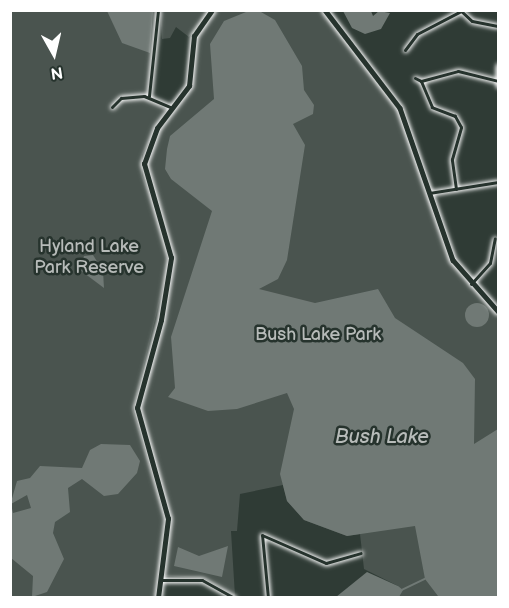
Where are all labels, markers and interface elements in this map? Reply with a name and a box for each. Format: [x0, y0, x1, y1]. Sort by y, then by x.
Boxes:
north arrow [24, 24, 84, 84]
text: N [49, 62, 64, 83]
park label: Hyland Lake Park Reserve [34, 237, 144, 280]
park label: Bush Lake Park [255, 324, 381, 346]
water label: Bush Lake [335, 425, 429, 449]

